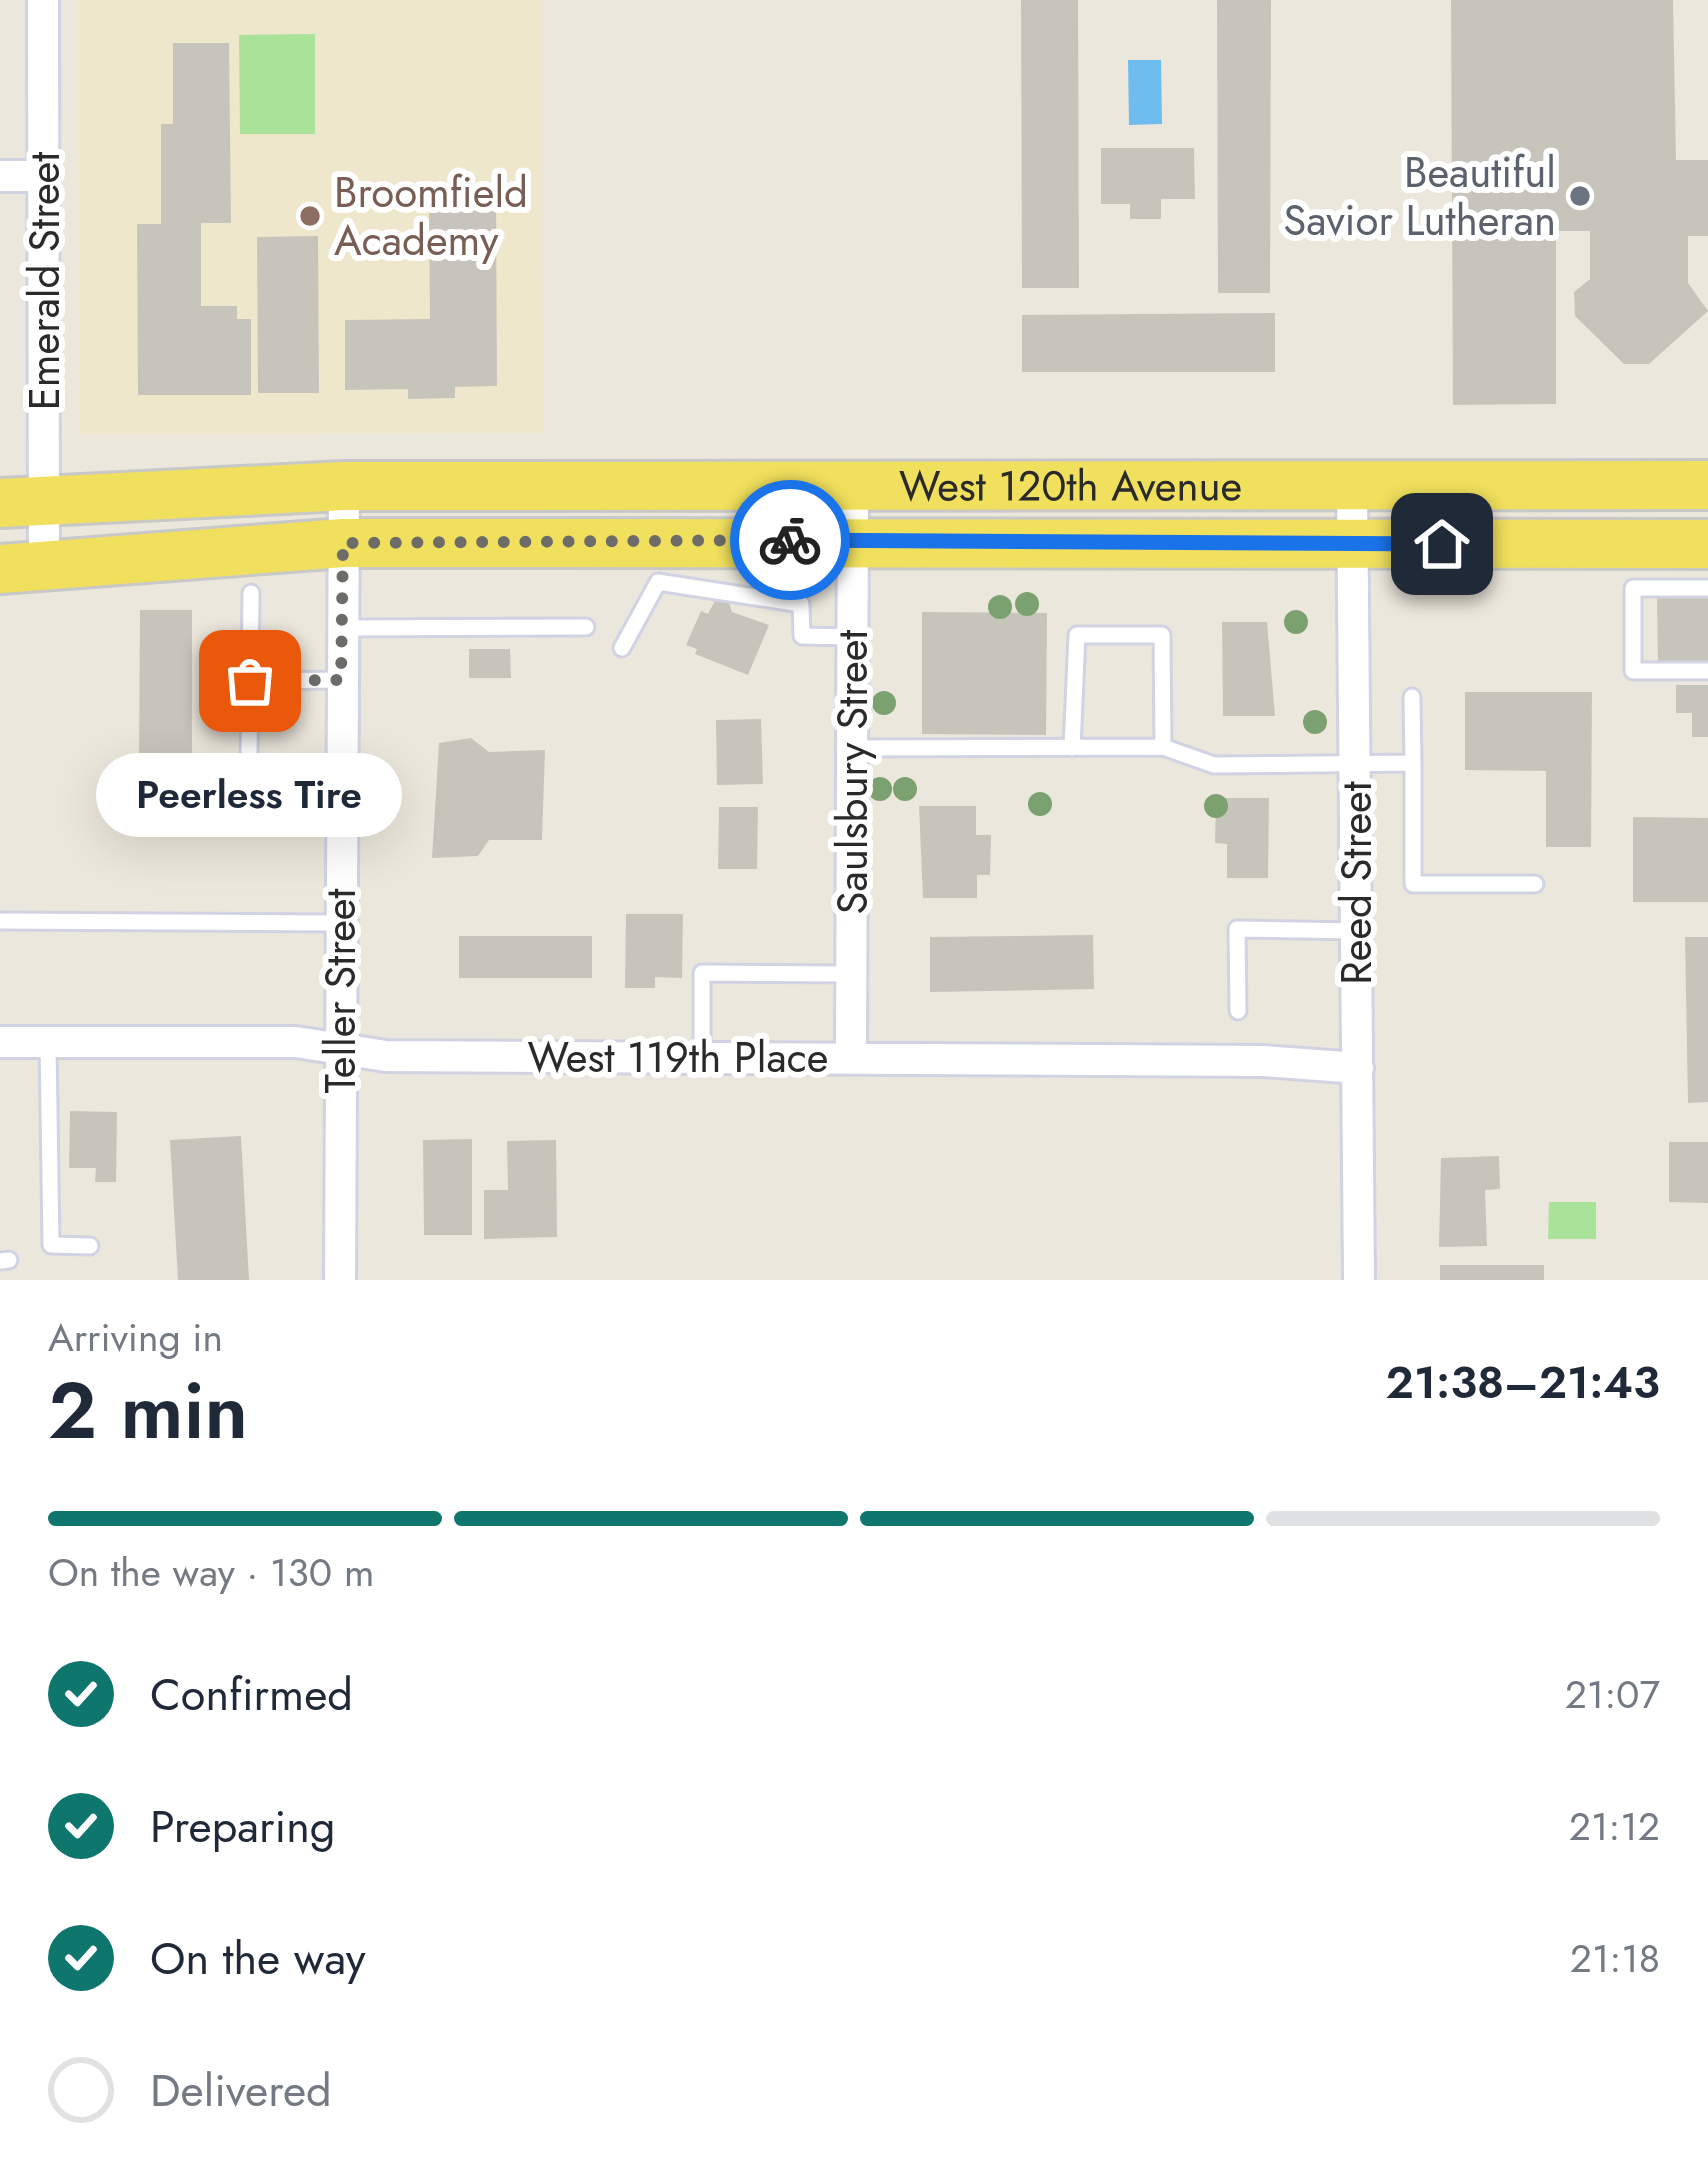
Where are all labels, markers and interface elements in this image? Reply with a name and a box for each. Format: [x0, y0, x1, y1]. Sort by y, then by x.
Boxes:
place label: Beautiful Savior Lutheran [1283, 142, 1556, 251]
street label: Emerald Street [14, 152, 75, 410]
place label: Broomfield Academy [334, 162, 528, 271]
marker: Beautiful Savior Lutheran [1567, 183, 1593, 209]
marker: Broomfield Academy [297, 203, 323, 229]
street label: West 120th Avenue [899, 455, 1242, 517]
courier [730, 480, 850, 600]
pin [1391, 493, 1493, 595]
icon: bike [757, 507, 823, 573]
icon: home [1409, 511, 1475, 577]
pin [199, 630, 301, 732]
street label: Saulsbury Street [822, 630, 883, 914]
icon: bag [217, 648, 283, 714]
callout: Peerless Tire [97, 753, 403, 837]
text: Peerless Tire [136, 766, 362, 823]
street label: Reed Street [1326, 781, 1387, 985]
street label: Teller Street [310, 888, 371, 1094]
street label: West 119th Place [528, 1027, 828, 1088]
text: Arriving in [48, 1309, 223, 1366]
text: 21:38–21:43 [1386, 1350, 1660, 1415]
text: 2 min [48, 1355, 248, 1467]
text: On the way · 130 m [48, 1544, 374, 1601]
icon: check [48, 1661, 114, 1727]
text: Confirmed [150, 1662, 353, 1727]
text: 21:07 [1565, 1666, 1660, 1723]
icon: check [48, 1793, 114, 1859]
text: Preparing [150, 1794, 335, 1859]
text: 21:12 [1569, 1798, 1660, 1855]
icon: check [48, 1925, 114, 1991]
text: On the way [150, 1926, 366, 1991]
text: 21:18 [1570, 1930, 1660, 1987]
text: Delivered [150, 2058, 332, 2123]

